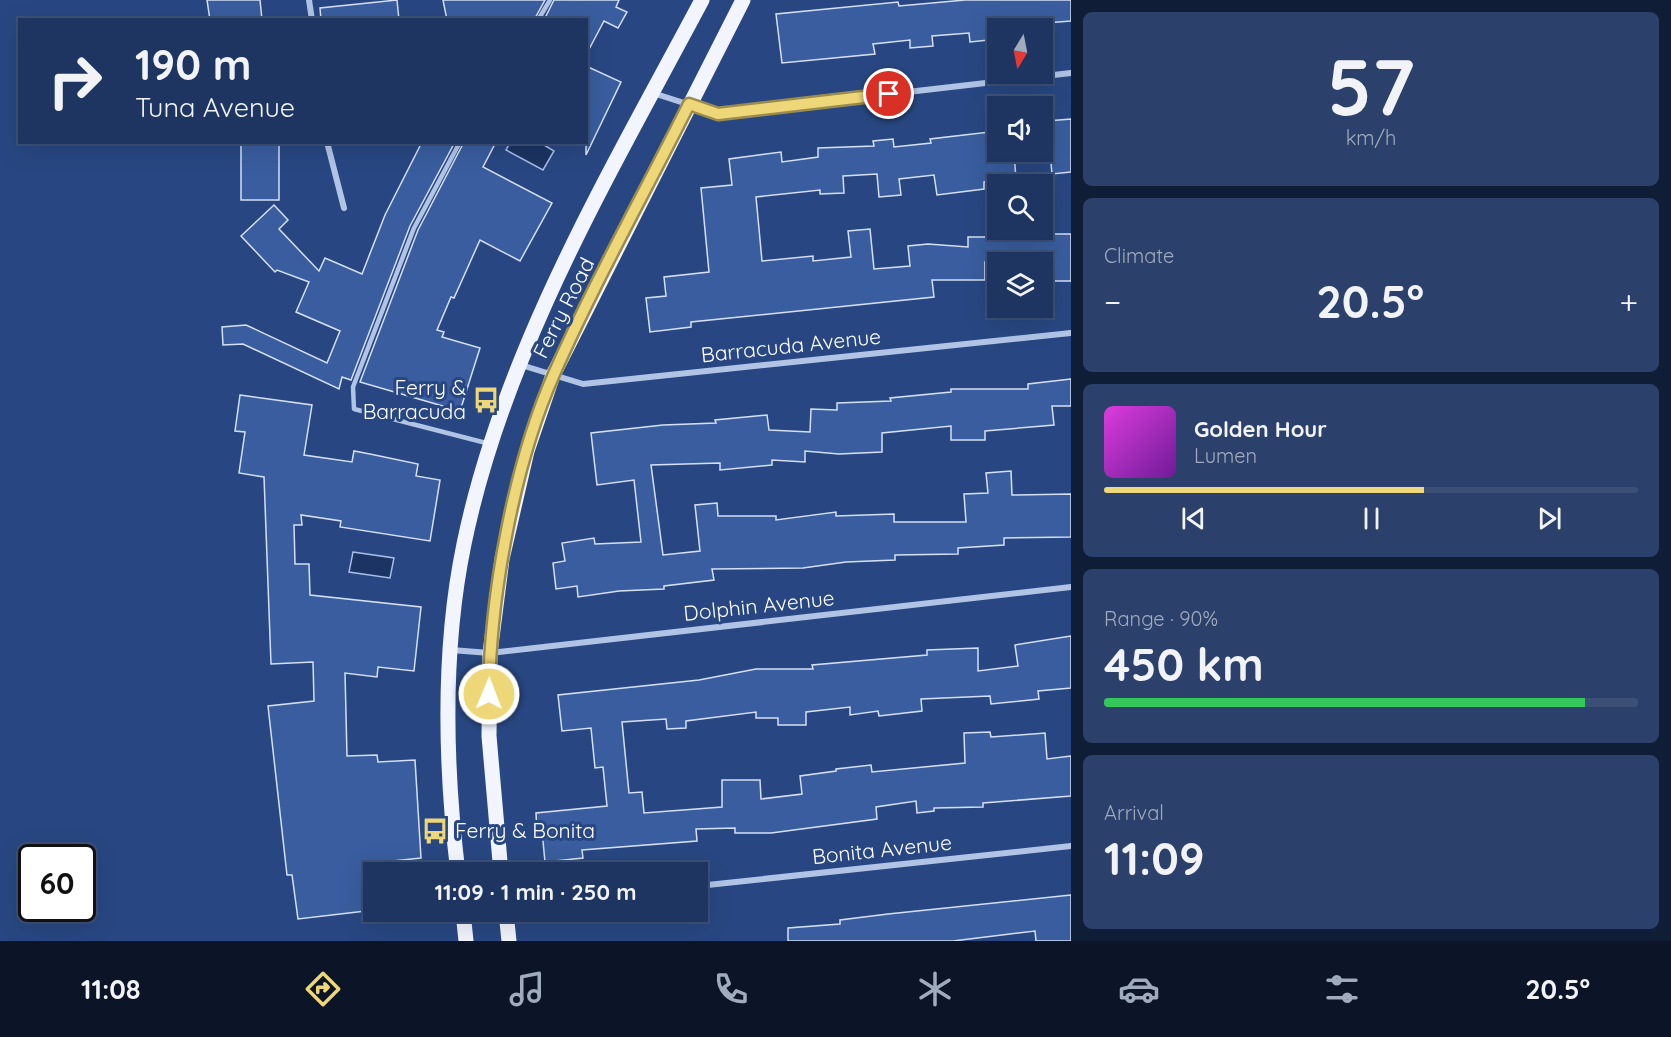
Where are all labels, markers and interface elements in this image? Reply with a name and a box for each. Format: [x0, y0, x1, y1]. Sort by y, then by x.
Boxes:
north arrow [987, 18, 1053, 84]
map controls [987, 18, 1053, 318]
text: 57 [1327, 37, 1415, 135]
text: 190 m [135, 38, 251, 91]
icon: right [36, 42, 114, 120]
pin [863, 68, 914, 119]
icon: arrive [872, 77, 905, 110]
text: Tuna Avenue [135, 90, 295, 124]
button: sound [987, 96, 1053, 162]
text: km/h [1346, 125, 1396, 150]
button: search [987, 174, 1053, 240]
text: Climate [1104, 243, 1174, 268]
button: layers [987, 252, 1053, 318]
street label: Ferry Road [527, 253, 600, 362]
text: 20.5° [1316, 273, 1424, 329]
text: − [1104, 281, 1121, 322]
text: + [1619, 281, 1638, 322]
street label: Barracuda Avenue [700, 323, 882, 367]
place label: Ferry & Barracuda [363, 374, 466, 424]
bus stop icon: Ferry & Barracuda [471, 385, 501, 415]
text: Golden Hour [1194, 415, 1327, 443]
text: Lumen [1194, 443, 1257, 468]
icon: previous [1177, 502, 1210, 535]
icon: pause [1355, 502, 1388, 535]
icon: next [1533, 502, 1566, 535]
street label: Dolphin Avenue [682, 584, 836, 626]
text: Range · 90% [1104, 606, 1218, 631]
text: 450 km [1104, 636, 1264, 692]
position arrow [457, 662, 521, 726]
text: Arrival [1104, 800, 1164, 825]
bus stop icon: Ferry & Bonita [420, 816, 450, 846]
place label: Ferry & Bonita [455, 817, 595, 843]
street label: Bonita Avenue [811, 829, 953, 869]
text: 11:09 [1104, 830, 1205, 886]
speed limit sign: 60 [18, 844, 96, 922]
text: 11:09 · 1 min · 250 m [435, 878, 636, 906]
icon: directions [302, 968, 344, 1010]
icon: music [506, 968, 548, 1010]
icon: phone [710, 968, 752, 1010]
icon: climate [914, 968, 956, 1010]
icon: car [1118, 968, 1160, 1010]
icon: filters [1321, 968, 1363, 1010]
text: 11:08 [81, 972, 141, 1006]
text: 20.5° [1525, 972, 1590, 1006]

